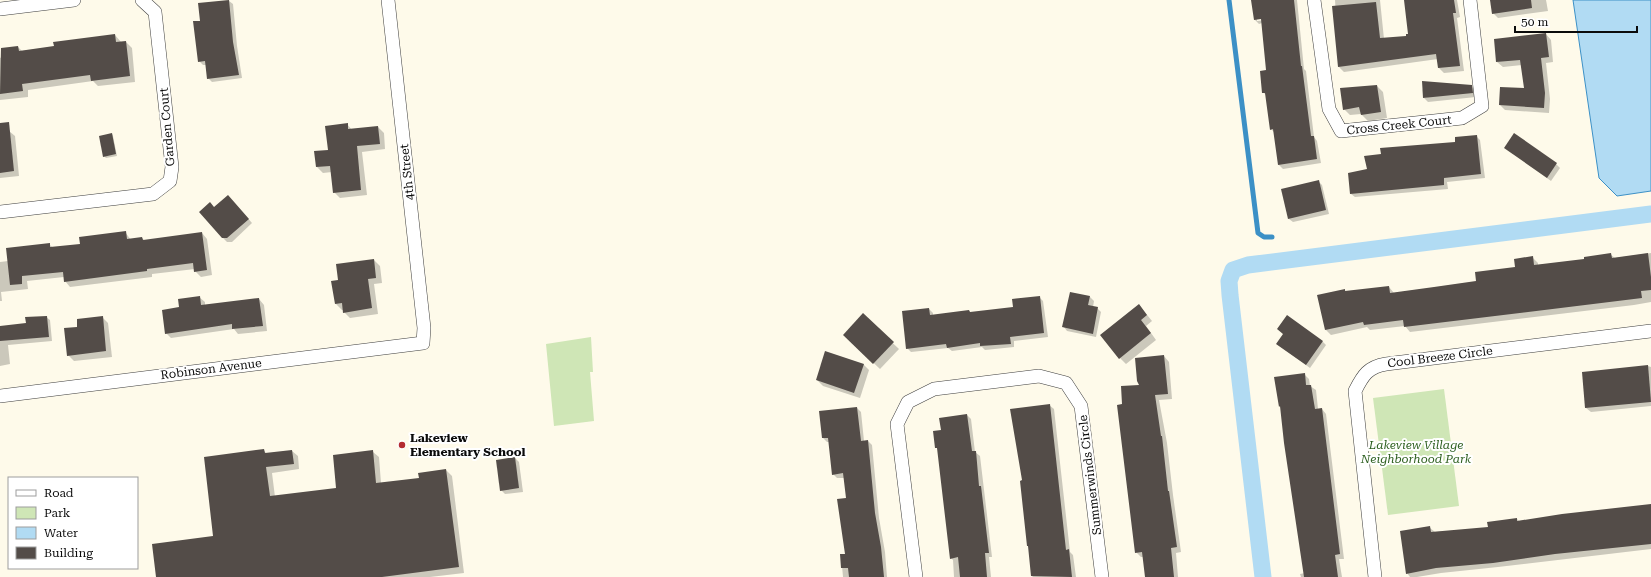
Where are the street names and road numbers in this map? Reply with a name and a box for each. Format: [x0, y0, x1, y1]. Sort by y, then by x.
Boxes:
street label: Garden Court [157, 87, 177, 167]
street label: Cross Creek Court [1346, 112, 1453, 137]
street label: 4th Street [397, 143, 417, 201]
street label: Cool Breeze Circle [1387, 344, 1494, 370]
street label: Robinson Avenue [160, 356, 263, 382]
street label: Summerwinds Circle [1076, 414, 1104, 536]

